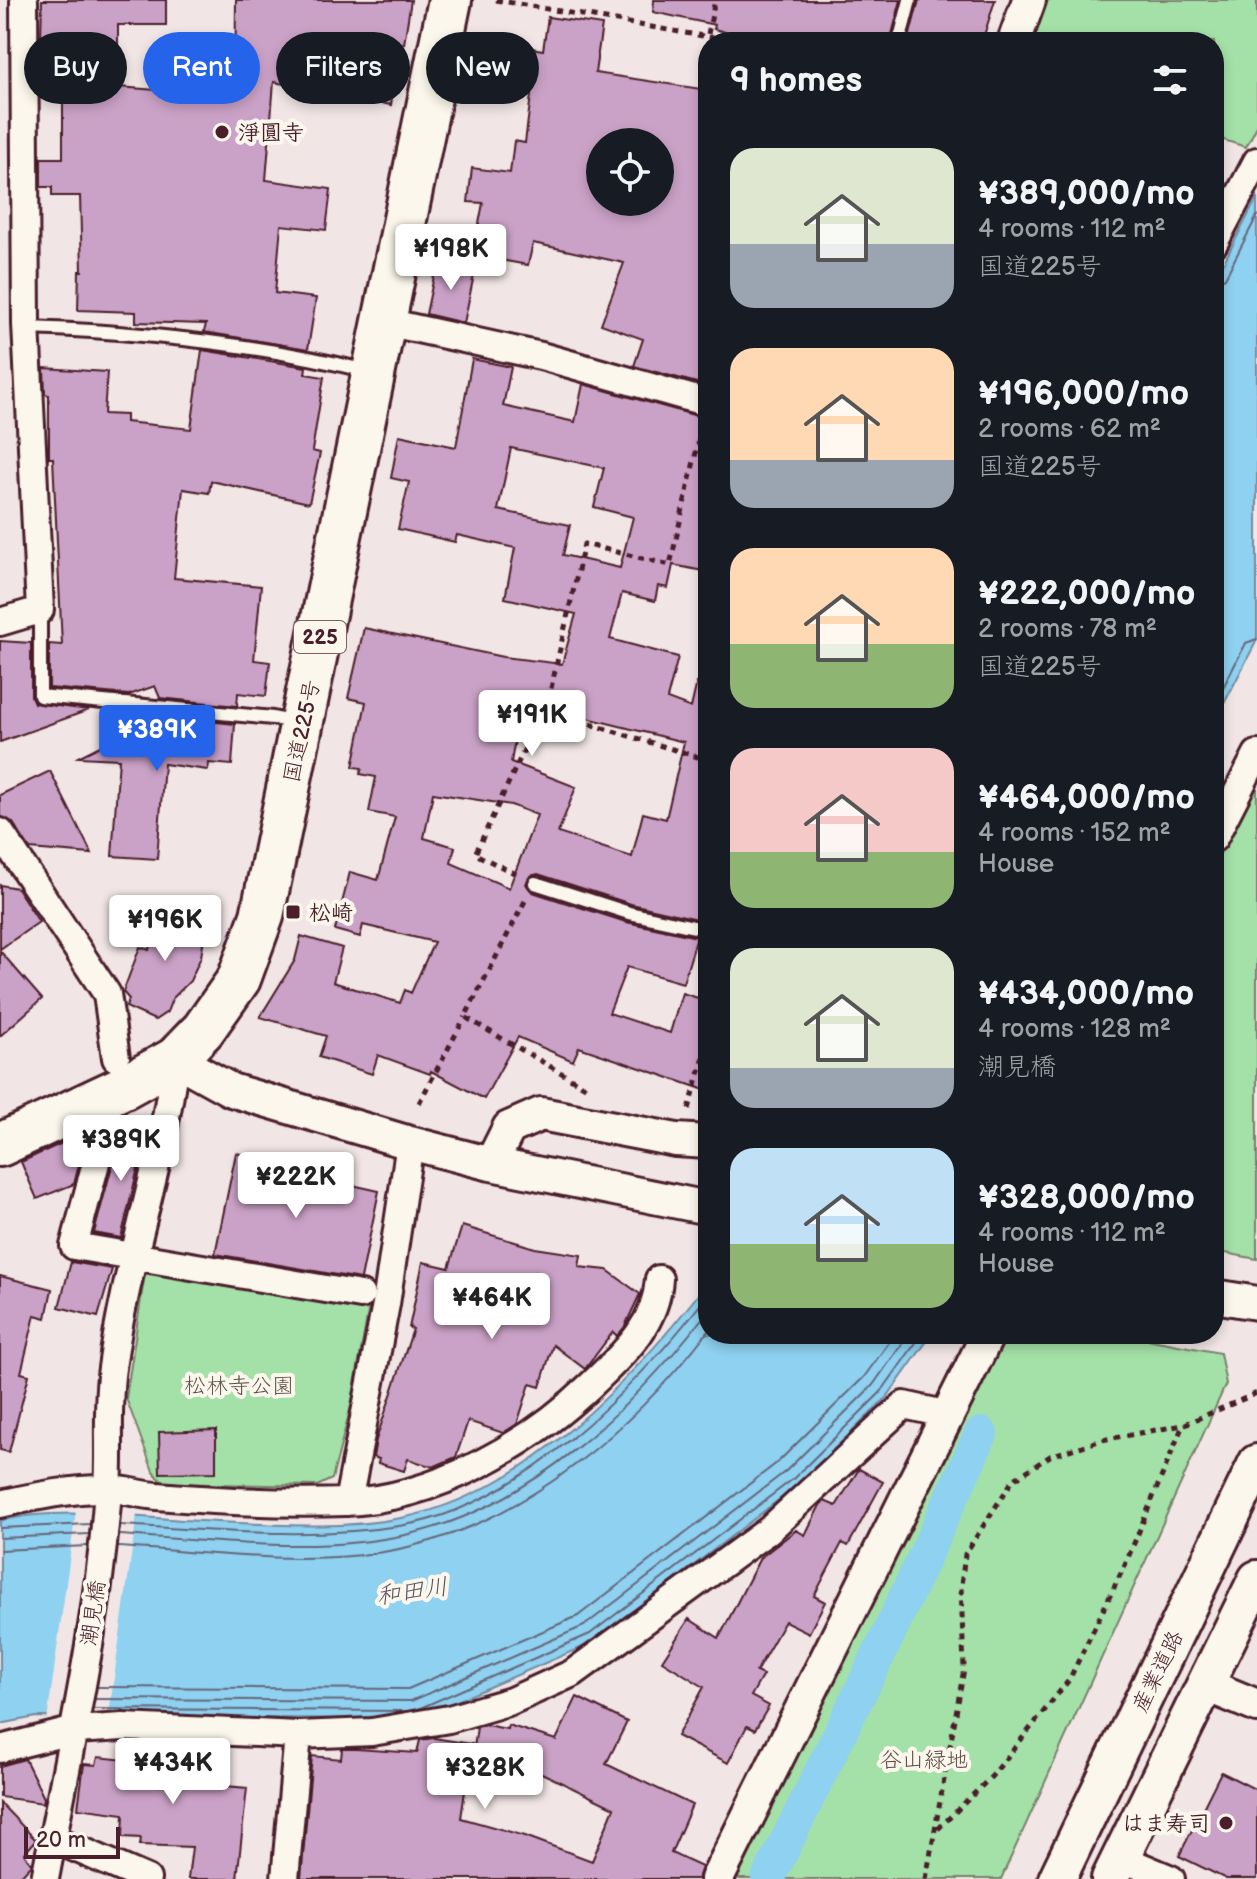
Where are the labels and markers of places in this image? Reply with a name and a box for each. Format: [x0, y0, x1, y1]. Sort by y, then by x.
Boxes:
place label: 淨圓寺 [238, 120, 304, 147]
marker: 淨圓寺 [213, 123, 231, 141]
pin: ¥198K [395, 224, 507, 292]
pin: ¥191K [476, 690, 588, 758]
pin: ¥389K [101, 705, 213, 773]
pin: ¥196K [109, 895, 221, 963]
place label: 松崎 [309, 900, 353, 927]
marker: 松崎 [284, 903, 302, 921]
pin: ¥389K [65, 1115, 177, 1183]
pin: ¥222K [240, 1152, 352, 1220]
pin: ¥464K [436, 1273, 548, 1341]
pin: ¥434K [117, 1738, 229, 1806]
pin: ¥328K [429, 1743, 541, 1811]
place label: はま寿司 [1122, 1811, 1210, 1838]
marker: はま寿司 [1217, 1814, 1235, 1832]

